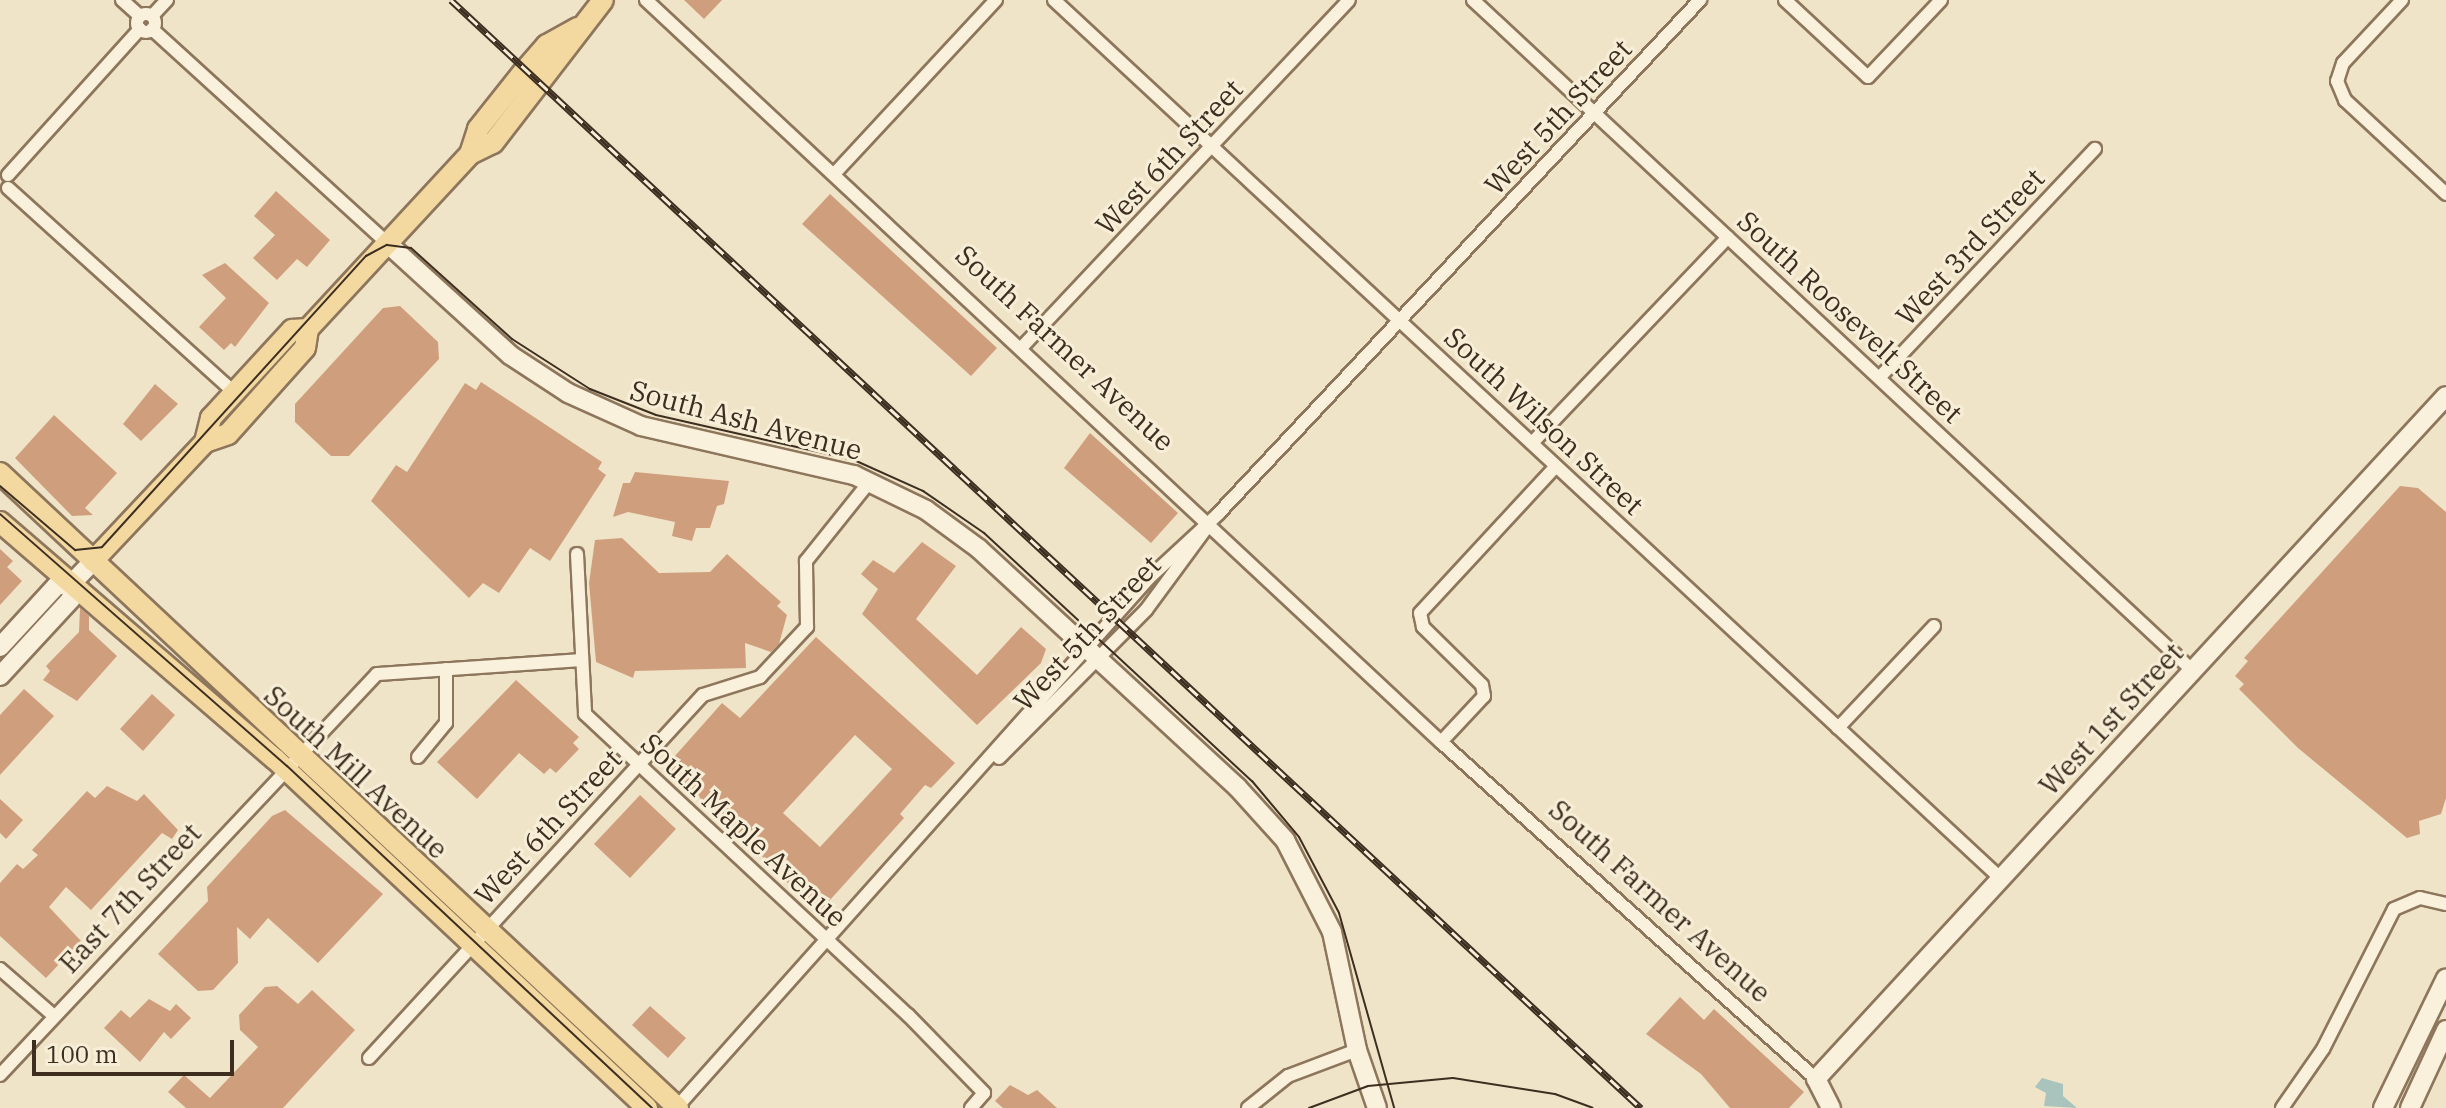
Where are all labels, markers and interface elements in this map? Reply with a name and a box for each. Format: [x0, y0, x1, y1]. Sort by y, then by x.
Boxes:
street label: West 5th Street [1478, 32, 1638, 202]
street label: West 6th Street [1089, 72, 1249, 242]
street label: West 3rd Street [1889, 162, 2051, 332]
street label: South Roosevelt Street [1730, 204, 1970, 430]
street label: South Farmer Avenue [949, 238, 1181, 458]
street label: South Wilson Street [1438, 320, 1650, 522]
street label: South Ash Avenue [626, 373, 866, 467]
street label: West 5th Street [1007, 548, 1167, 718]
street label: West 1st Street [2032, 636, 2190, 802]
street label: South Mill Avenue [257, 678, 455, 866]
street label: South Maple Avenue [634, 726, 854, 934]
street label: West 6th Street [468, 742, 628, 912]
street label: South Farmer Avenue [1542, 793, 1778, 1009]
street label: East 7th Street [52, 816, 208, 980]
scale bar [36, 1024, 238, 1074]
text: 100 m [46, 1038, 118, 1070]

